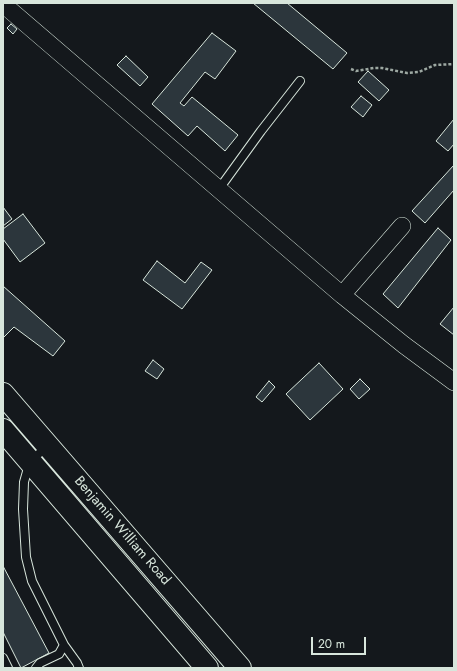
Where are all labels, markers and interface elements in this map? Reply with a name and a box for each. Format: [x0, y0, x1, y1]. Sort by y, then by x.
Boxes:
street label: Benjamin William Road [70, 473, 174, 589]
scale bar [313, 629, 368, 655]
text: 20 m [318, 635, 345, 653]

